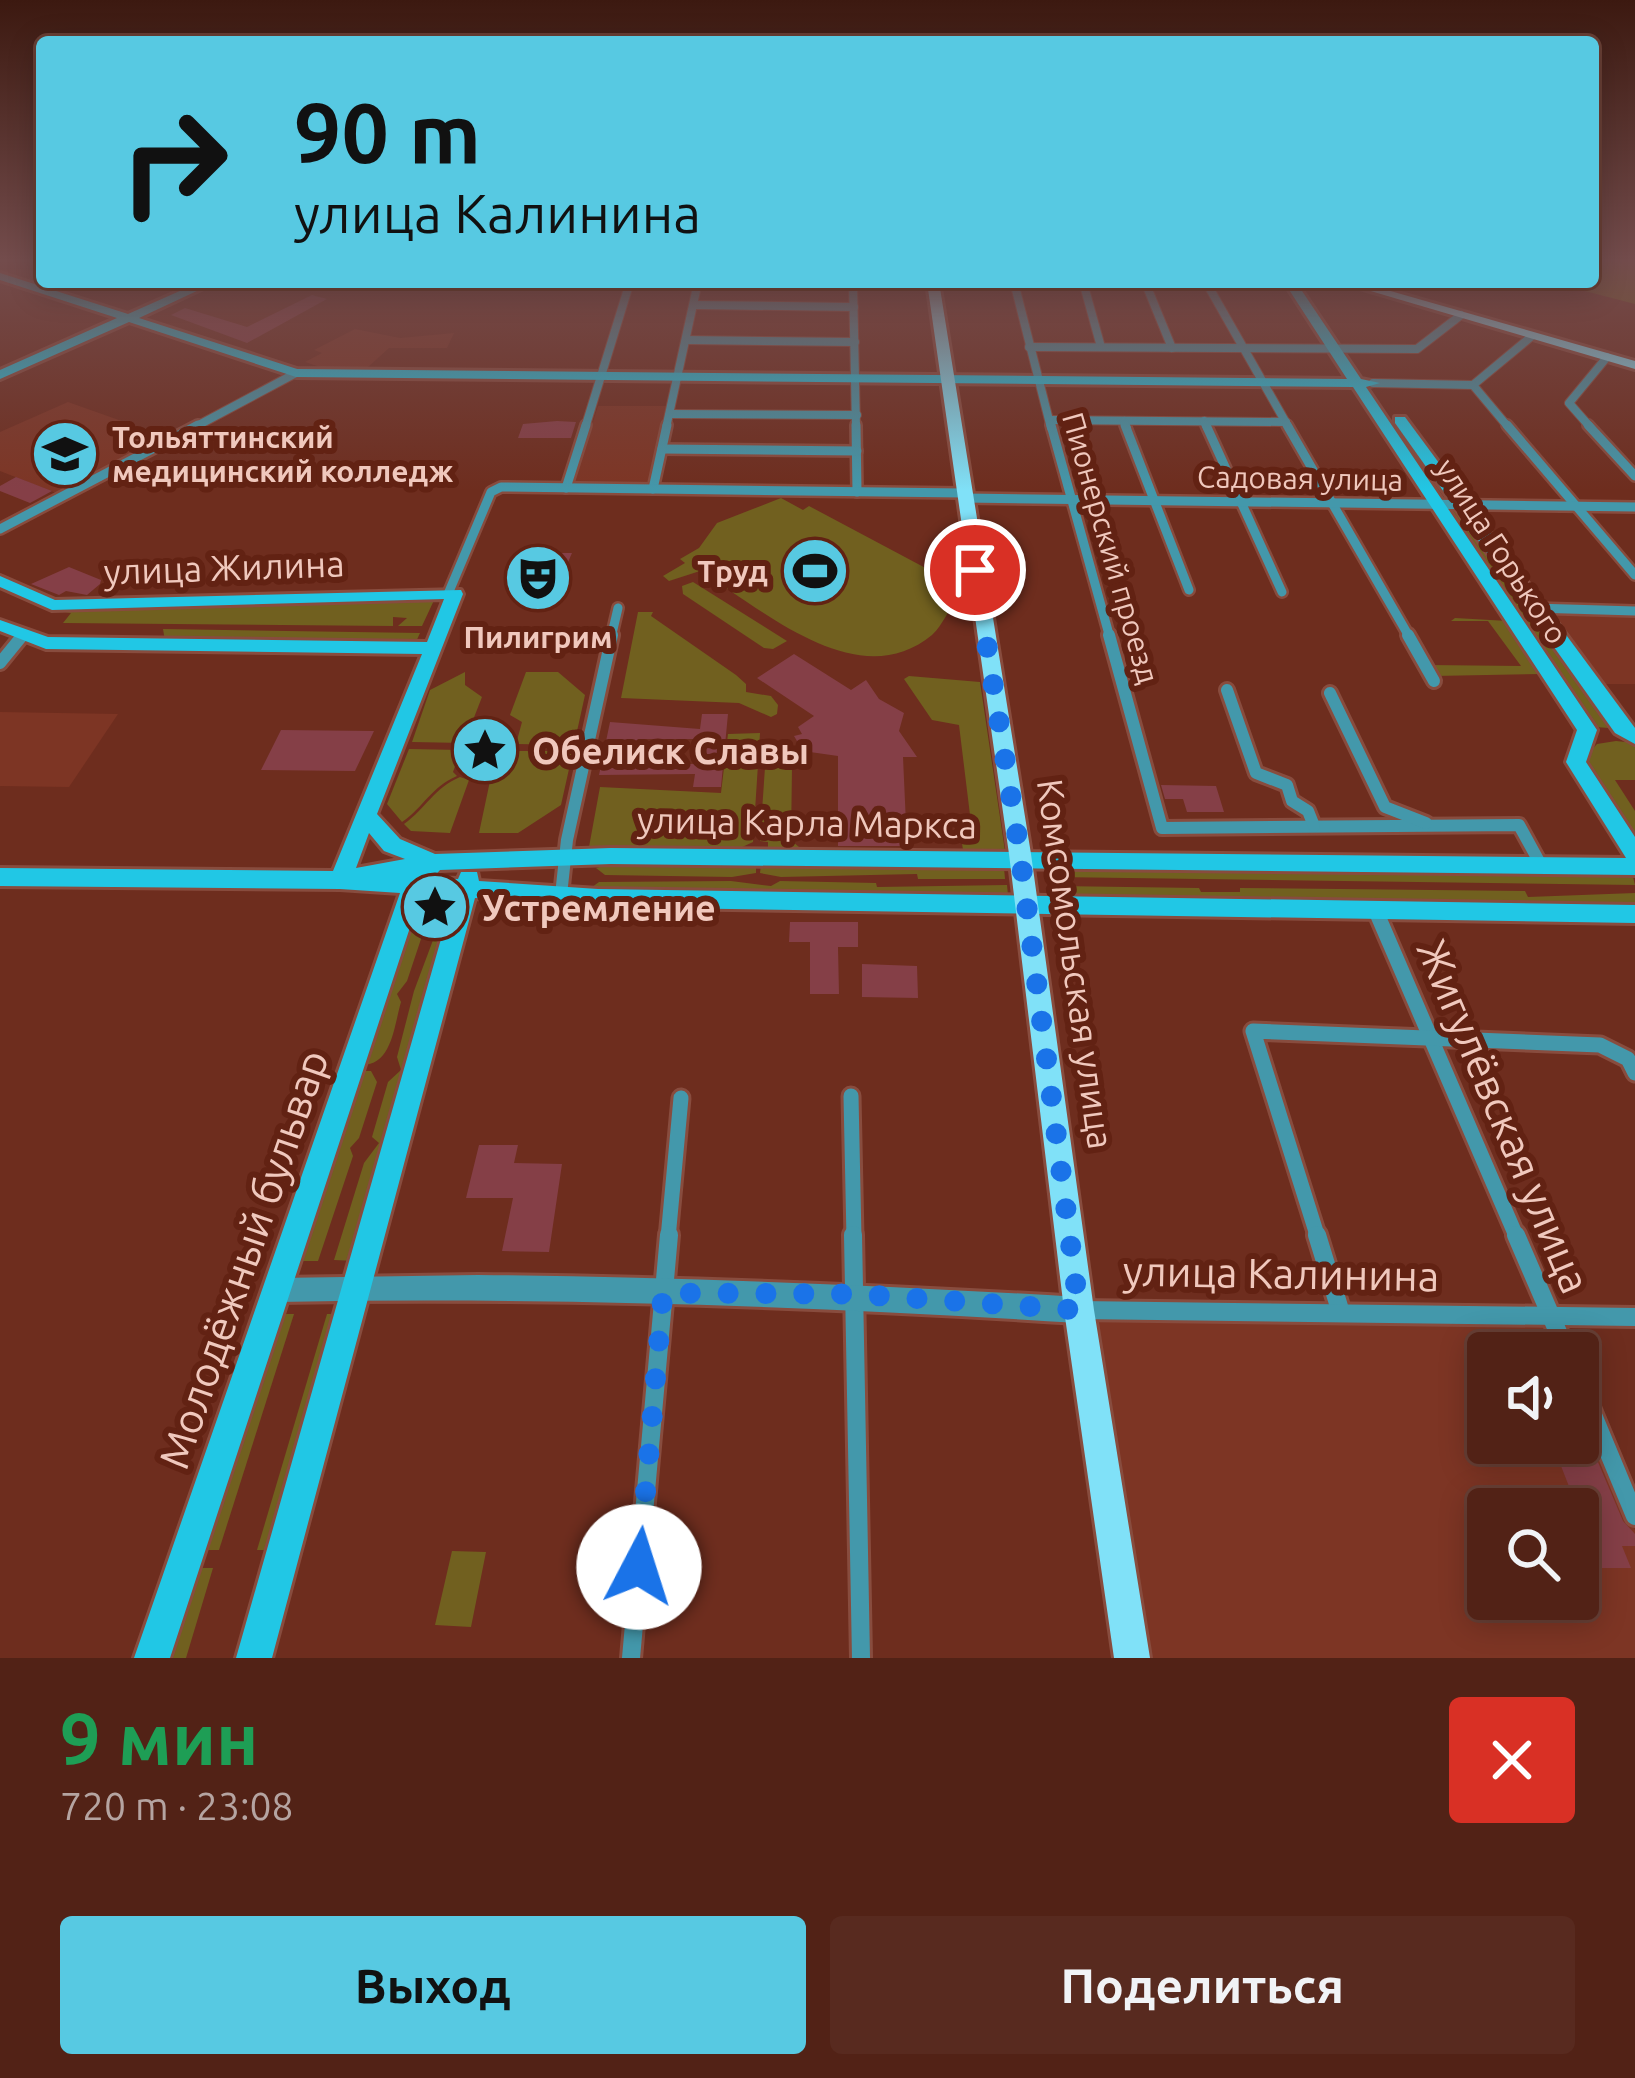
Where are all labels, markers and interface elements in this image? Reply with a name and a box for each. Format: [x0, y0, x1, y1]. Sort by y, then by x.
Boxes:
icon: right [96, 84, 252, 240]
text: 90 m [294, 85, 481, 179]
text: улица Калинина [294, 183, 701, 243]
street label: Пионерский проезд [1056, 409, 1166, 687]
school or university icon: Тольяттинский медицинский колледж [30, 419, 100, 489]
place label: Тольяттинский медицинский колледж [112, 420, 454, 488]
street label: улица Горького [1430, 452, 1574, 650]
street label: Садовая улица [1197, 459, 1403, 497]
pin [924, 519, 1026, 621]
sports icon: Труд [780, 536, 850, 606]
icon: arrive [942, 537, 1008, 603]
street label: улица Жилина [103, 542, 345, 592]
theatre icon: Пилигрим [503, 543, 573, 613]
place label: Труд [697, 554, 768, 588]
place label: Пилигрим [464, 620, 612, 654]
place icon: Обелиск Славы [450, 715, 520, 785]
place label: Обелиск Славы [532, 730, 809, 771]
street label: Комсомольская улица [1030, 776, 1122, 1152]
street label: улица Карла Маркса [637, 799, 977, 845]
place icon: Устремление [400, 872, 470, 942]
place label: Устремление [482, 887, 716, 928]
street label: Жигулёвская улица [1408, 932, 1600, 1300]
street label: Молодёжный бульвар [149, 1044, 337, 1474]
street label: улица Калинина [1122, 1247, 1440, 1299]
map controls [1467, 1332, 1599, 1620]
button: sound [1467, 1332, 1599, 1464]
button: search [1467, 1488, 1599, 1620]
position arrow [576, 1504, 702, 1630]
button: close [1449, 1697, 1575, 1823]
text: 9 мин [60, 1698, 259, 1779]
text: 720 m · 23:08 [60, 1784, 294, 1827]
button: Выход [60, 1916, 806, 2054]
button: Поделиться [830, 1916, 1575, 2054]

